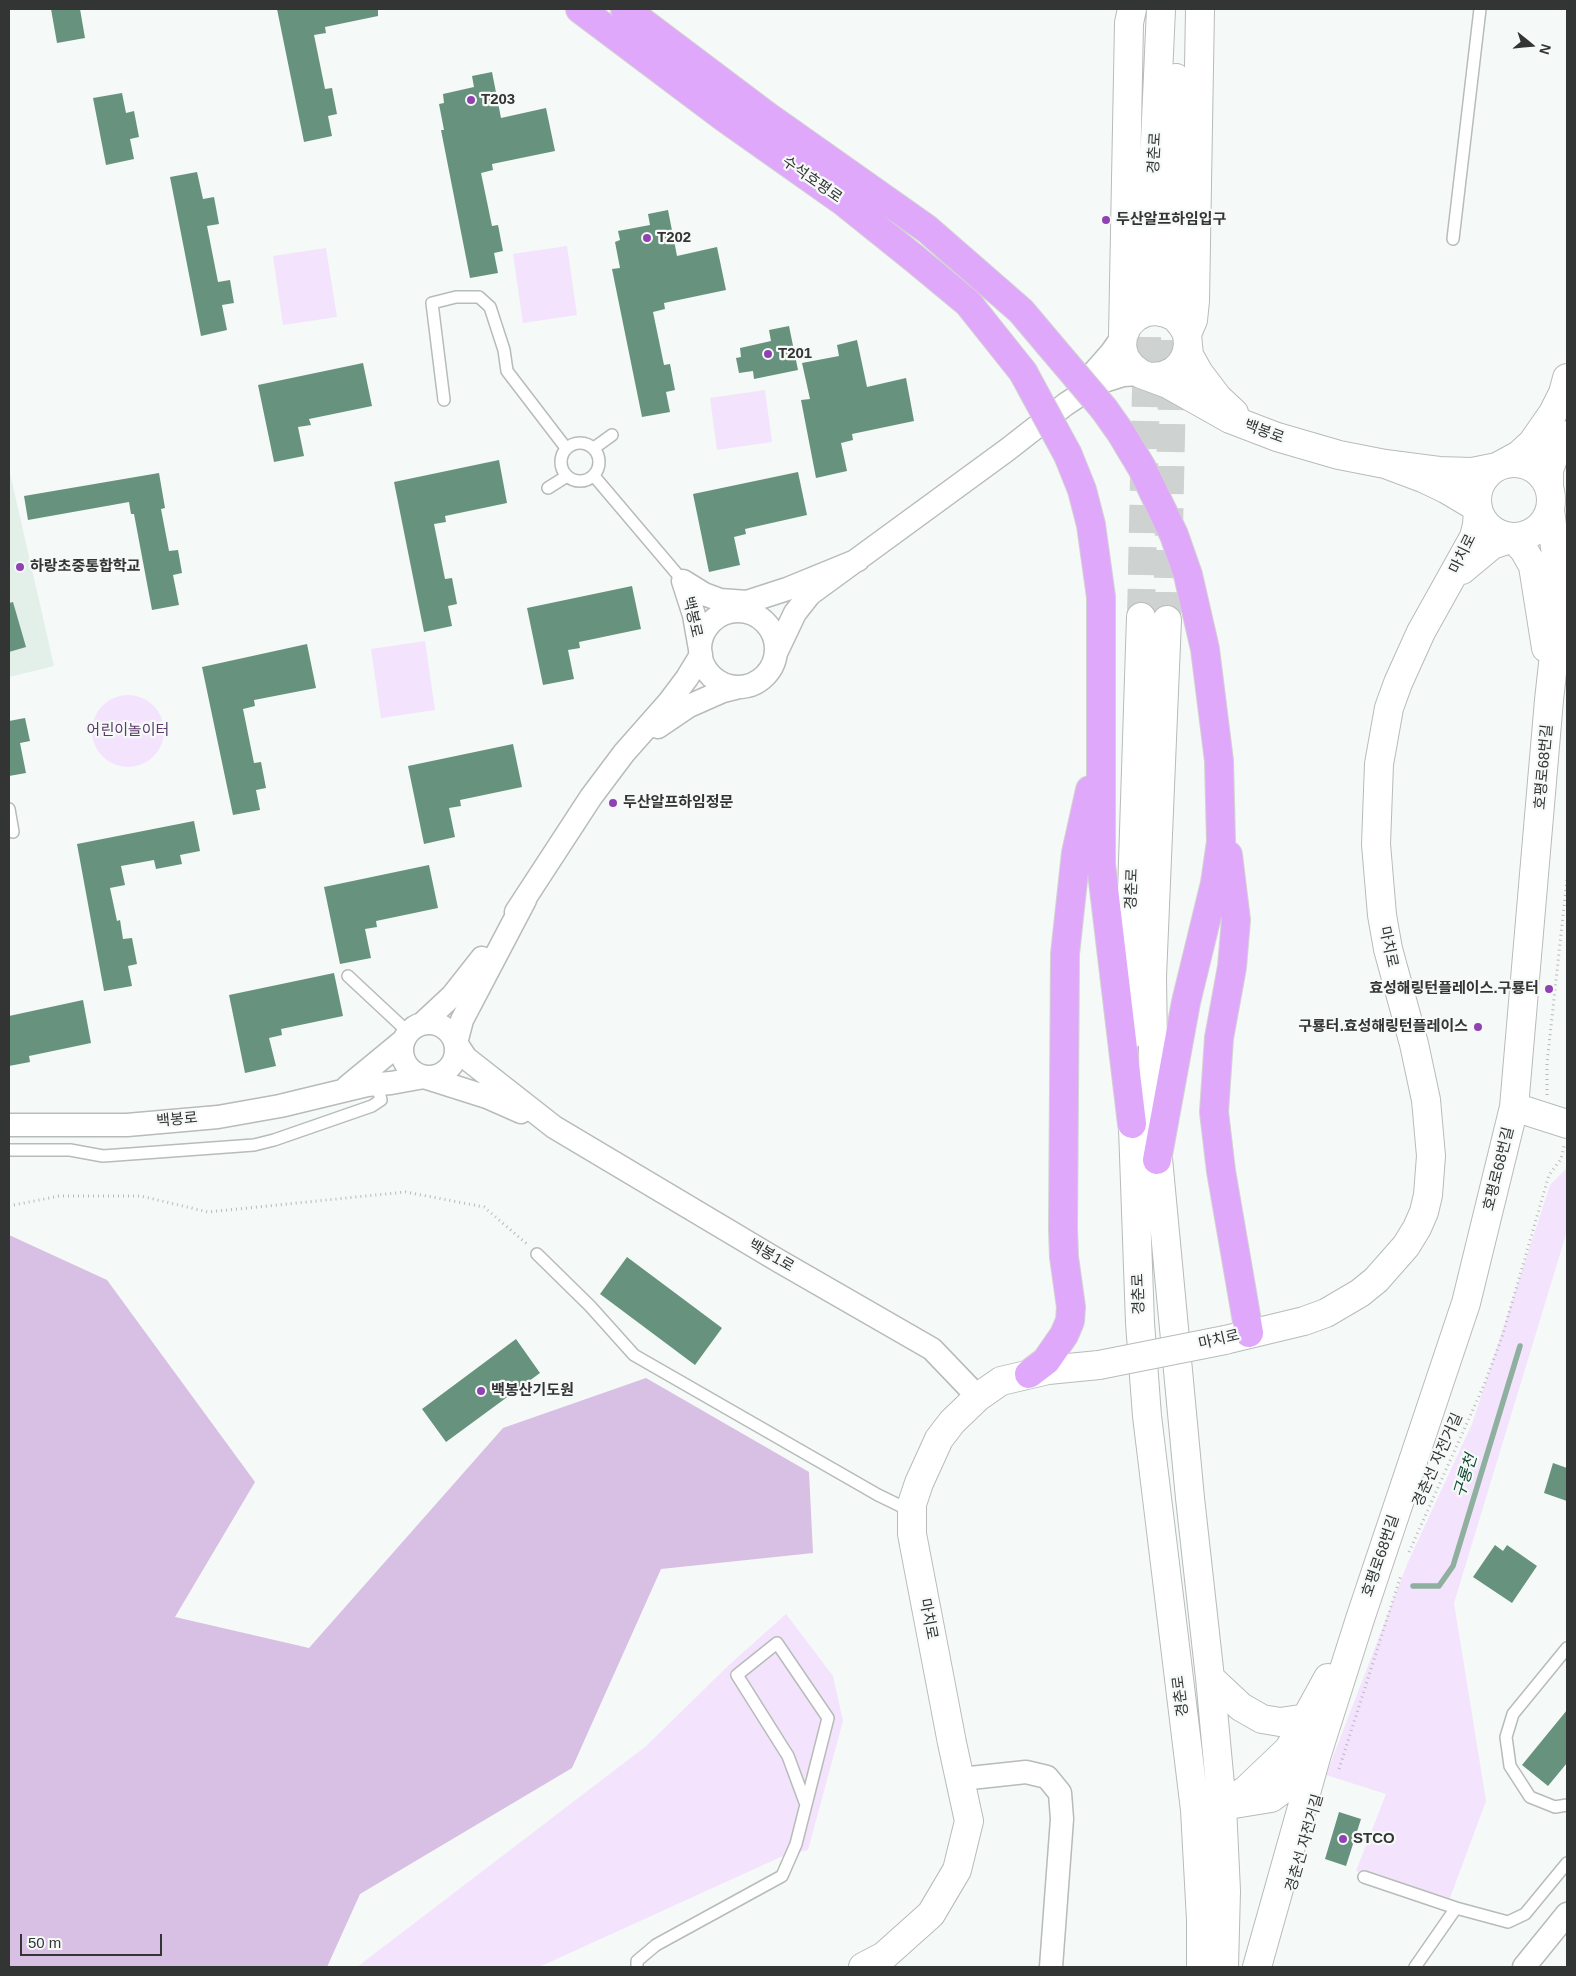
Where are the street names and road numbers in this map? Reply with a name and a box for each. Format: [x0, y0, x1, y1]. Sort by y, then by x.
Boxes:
street label: 경춘로 [1145, 132, 1165, 174]
street label: 수석호평로 [779, 153, 845, 207]
street label: 백봉로 [1241, 416, 1287, 448]
street label: 마치로 [1446, 531, 1480, 577]
street label: 백봉로 [679, 595, 705, 639]
street label: 호평로68번길 [1531, 724, 1557, 810]
street label: 경춘로 [1122, 868, 1142, 910]
street label: 마치로 [1375, 925, 1401, 969]
street label: 백봉로 [156, 1109, 198, 1131]
street label: 호평로68번길 [1480, 1125, 1518, 1213]
street label: 백봉1로 [745, 1236, 797, 1276]
street label: 경춘로 [1129, 1273, 1149, 1315]
street label: 마치로 [1197, 1327, 1241, 1353]
street label: 경춘선 자전거길 [1409, 1410, 1467, 1510]
street label: 호평로68번길 [1359, 1513, 1403, 1599]
street label: 마치로 [915, 1597, 941, 1641]
street label: 경춘로 [1170, 1674, 1192, 1718]
street label: 경춘선 자전거길 [1282, 1792, 1328, 1894]

